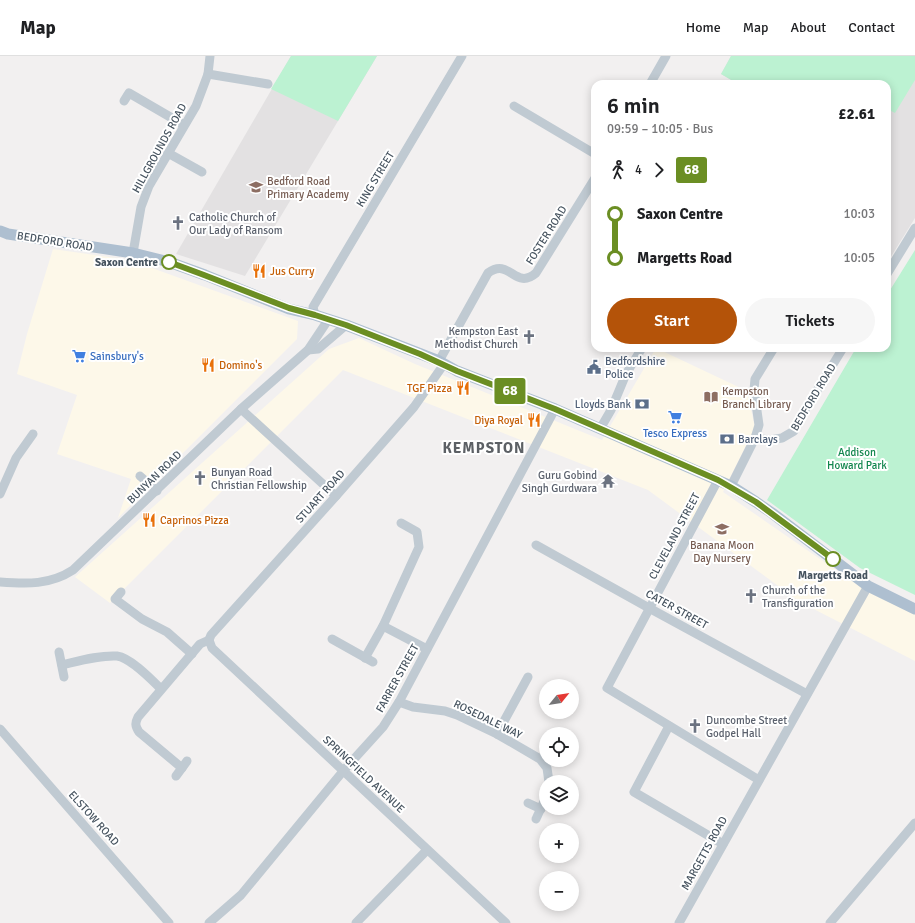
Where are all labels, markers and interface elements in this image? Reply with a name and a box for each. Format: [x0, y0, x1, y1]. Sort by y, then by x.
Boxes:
text: Map [20, 16, 56, 40]
text: Home [686, 19, 721, 36]
text: Map [743, 19, 768, 36]
text: About [790, 19, 826, 36]
text: Contact [848, 19, 895, 36]
text: 6 min [607, 92, 660, 119]
street label: HILLGROUNDS ROAD [129, 101, 189, 195]
text: £2.61 [838, 105, 875, 123]
text: 09:59 – 10:05 · Bus [607, 121, 713, 137]
street label: KING STREET [354, 149, 397, 209]
icon: walk [607, 159, 629, 181]
icon: forward [648, 159, 670, 181]
text: 68 [684, 161, 699, 178]
text: 4 [635, 162, 642, 178]
place label: Bedford Road Primary Academy [267, 175, 350, 201]
school or university icon: Bedford Road Primary Academy [248, 179, 264, 195]
street label: FOSTER ROAD [523, 203, 570, 267]
text: Saxon Centre [637, 205, 723, 223]
text: 10:03 [843, 206, 875, 222]
place label: Catholic Church of Our Lady of Ransom [189, 211, 283, 237]
church icon: Catholic Church of Our Lady of Ransom [170, 215, 186, 231]
street label: BEDFORD ROAD [16, 229, 94, 254]
text: Margetts Road [637, 249, 732, 267]
text: 10:05 [843, 250, 875, 266]
marker: Saxon Centre [161, 254, 177, 270]
place label: Saxon Centre [95, 256, 159, 269]
restaurant icon: Jus Curry [251, 263, 267, 279]
place label: Jus Curry [270, 265, 315, 278]
button: Start [607, 298, 737, 344]
button: Tickets [745, 298, 875, 344]
place label: Kempston East Methodist Church [435, 325, 518, 351]
church icon: Kempston East Methodist Church [521, 329, 537, 345]
supermarket icon: Sainsbury's [71, 348, 87, 364]
place label: Sainsbury's [90, 350, 144, 363]
place label: Bedfordshire Police [605, 355, 665, 381]
restaurant icon: Domino's [200, 357, 216, 373]
place label: Domino's [219, 359, 263, 372]
public building icon: Bedfordshire Police [586, 359, 602, 375]
street label: BEDFORD ROAD [788, 361, 839, 433]
line badge: 68 [492, 378, 528, 404]
restaurant icon: TGF Pizza [455, 380, 471, 396]
place label: TGF Pizza [407, 382, 452, 395]
text: 68 [502, 382, 518, 399]
place label: Kempston Branch Library [722, 385, 792, 411]
library icon: Kempston Branch Library [703, 389, 719, 405]
bank icon: Lloyds Bank [634, 396, 650, 412]
place label: Lloyds Bank [575, 398, 631, 411]
supermarket icon: Tesco Express [667, 409, 683, 425]
restaurant icon: Diya Royal [526, 412, 542, 428]
place label: Diya Royal [474, 414, 523, 427]
place label: Tesco Express [643, 427, 707, 440]
bank icon: Barclays [719, 431, 735, 447]
place label: Barclays [738, 433, 778, 446]
district label: KEMPSTON [442, 439, 526, 457]
park label: Addison Howard Park [827, 446, 887, 472]
street label: BUNYAN ROAD [124, 448, 184, 507]
place label: Bunyan Road Christian Fellowship [211, 466, 307, 492]
street label: STUART ROAD [293, 467, 348, 526]
place label: Guru Gobind Singh Gurdwara [522, 469, 597, 495]
church icon: Bunyan Road Christian Fellowship [192, 470, 208, 486]
temple icon: Guru Gobind Singh Gurdwara [600, 473, 616, 489]
street label: CLEVELAND STREET [646, 490, 703, 582]
restaurant icon: Caprinos Pizza [141, 512, 157, 528]
place label: Caprinos Pizza [160, 514, 229, 527]
school or university icon: Banana Moon Day Nursery [714, 521, 730, 537]
place label: Banana Moon Day Nursery [690, 539, 754, 565]
marker: Margetts Road [825, 551, 841, 567]
place label: Margetts Road [798, 569, 868, 582]
place label: Church of the Transfiguration [762, 584, 834, 610]
street label: CATER STREET [643, 587, 711, 632]
church icon: Church of the Transfiguration [743, 588, 759, 604]
street label: FARRER STREET [373, 641, 422, 715]
north arrow [539, 679, 579, 719]
map controls [539, 679, 579, 911]
street label: ROSEDALE WAY [451, 697, 525, 742]
place label: Duncombe Street Godpel Hall [706, 714, 787, 740]
church icon: Duncombe Street Godpel Hall [687, 718, 703, 734]
button: locate [539, 727, 579, 767]
street label: SPRINGFIELD AVENUE [320, 733, 407, 816]
button: layers [539, 775, 579, 815]
street label: ELSTOW ROAD [66, 788, 122, 848]
street label: MARGETTS ROAD [679, 814, 730, 892]
button: + [539, 823, 579, 863]
button: − [539, 871, 579, 911]

